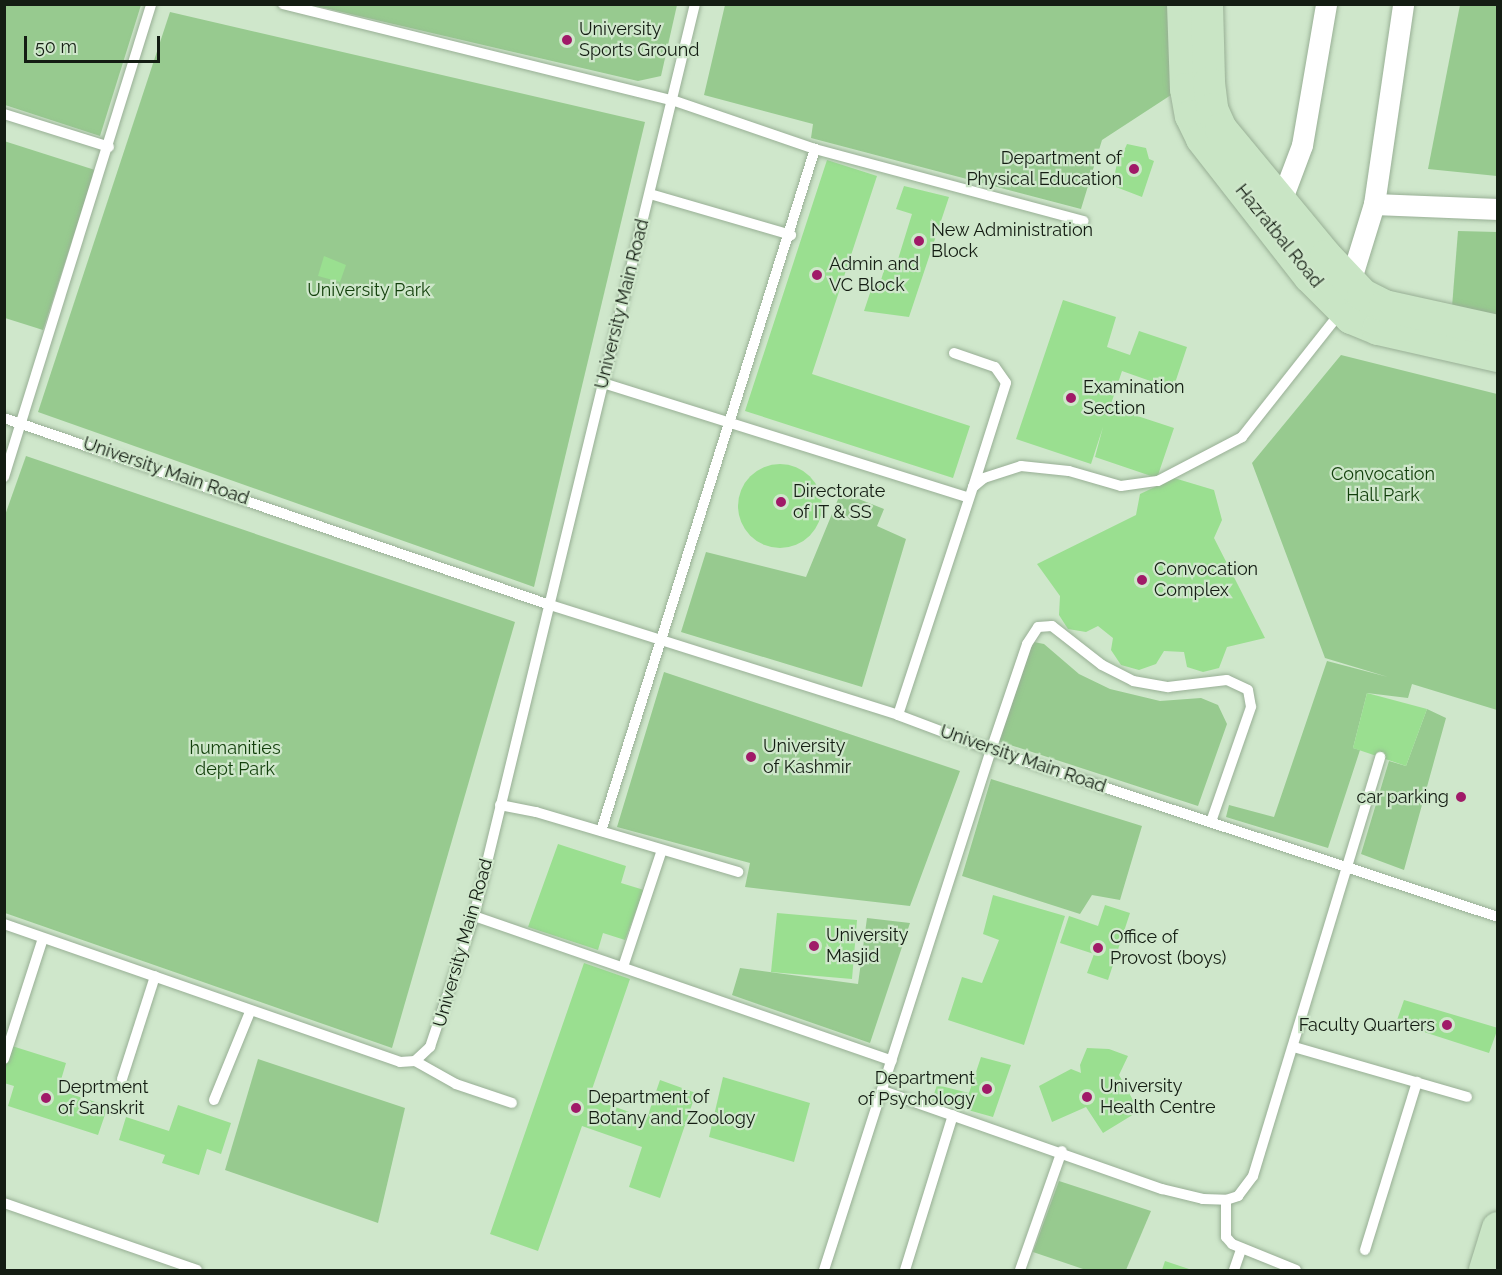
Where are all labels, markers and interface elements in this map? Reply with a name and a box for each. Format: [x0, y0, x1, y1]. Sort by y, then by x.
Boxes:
place label: University Sports Ground [579, 19, 699, 62]
scale bar [27, 24, 164, 62]
marker: University Sports Ground [560, 33, 574, 47]
text: 50 m [35, 36, 77, 57]
place label: Department of Physical Education [966, 148, 1122, 190]
marker: Department of Physical Education [1127, 162, 1141, 176]
street label: Hazratbal Road [1230, 180, 1328, 292]
street label: University Main Road [590, 217, 654, 391]
place label: New Administration Block [931, 220, 1094, 262]
marker: New Administration Block [912, 234, 926, 248]
place label: Admin and VC Block [829, 254, 919, 296]
marker: Admin and VC Block [810, 268, 824, 282]
park label: University Park [307, 279, 431, 301]
place label: Examination Section [1083, 377, 1185, 420]
marker: Examination Section [1064, 391, 1078, 405]
street label: University Main Road [80, 432, 252, 510]
park label: Convocation Hall Park [1331, 464, 1435, 506]
place label: Directorate of IT & SS [793, 481, 885, 524]
marker: Directorate of IT & SS [774, 495, 788, 509]
place label: Convocation Complex [1154, 559, 1258, 602]
marker: Convocation Complex [1135, 573, 1149, 587]
street label: University Main Road [937, 720, 1109, 798]
place label: University of Kashmir [763, 736, 851, 778]
park label: humanities dept Park [189, 738, 281, 780]
marker: University of Kashmir [744, 750, 758, 764]
place label: car parking [1356, 786, 1449, 808]
marker: car parking [1454, 790, 1468, 804]
street label: University Main Road [429, 856, 497, 1030]
place label: University Masjid [826, 925, 908, 968]
place label: Office of Provost (boys) [1110, 927, 1226, 970]
marker: University Masjid [807, 939, 821, 953]
marker: Office of Provost (boys) [1091, 941, 1105, 955]
place label: Faculty Quarters [1298, 1014, 1435, 1036]
marker: Faculty Quarters [1440, 1018, 1454, 1032]
place label: Department of Psychology [857, 1068, 975, 1110]
place label: University Health Centre [1100, 1076, 1215, 1118]
place label: Deprtment of Sanskrit [58, 1077, 148, 1120]
marker: Department of Psychology [980, 1082, 994, 1096]
place label: Department of Botany and Zoology [588, 1087, 756, 1130]
marker: University Health Centre [1078, 1088, 1096, 1106]
marker: Deprtment of Sanskrit [39, 1091, 53, 1105]
marker: Department of Botany and Zoology [569, 1101, 583, 1115]

